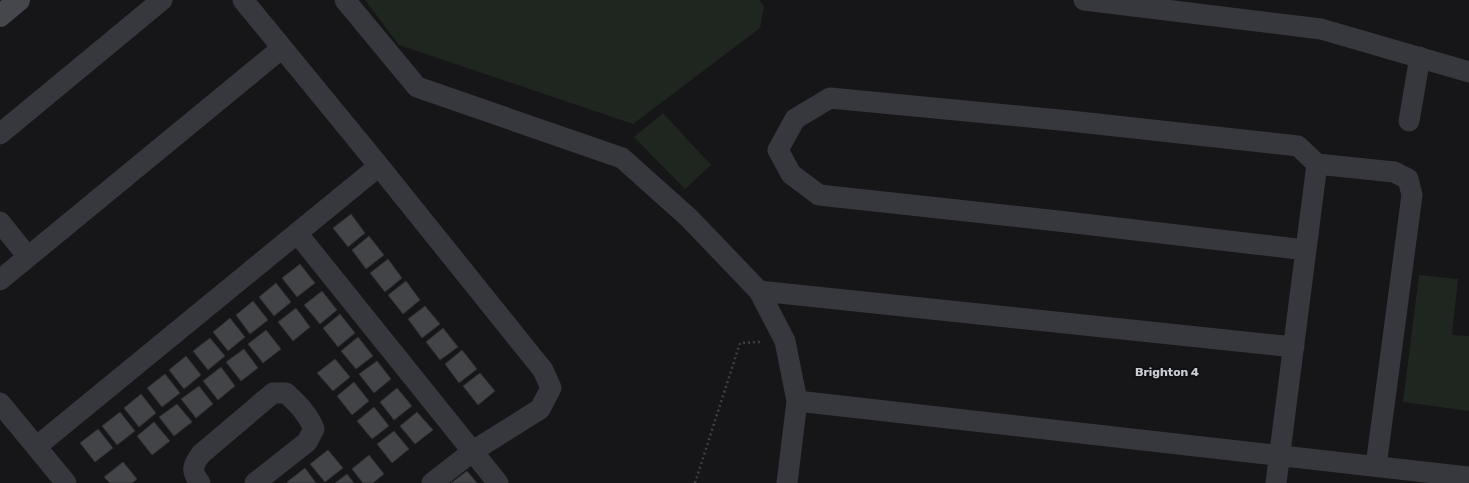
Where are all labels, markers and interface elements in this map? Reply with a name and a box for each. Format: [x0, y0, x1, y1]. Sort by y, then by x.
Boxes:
district label: Brighton 4 [1135, 365, 1199, 379]

